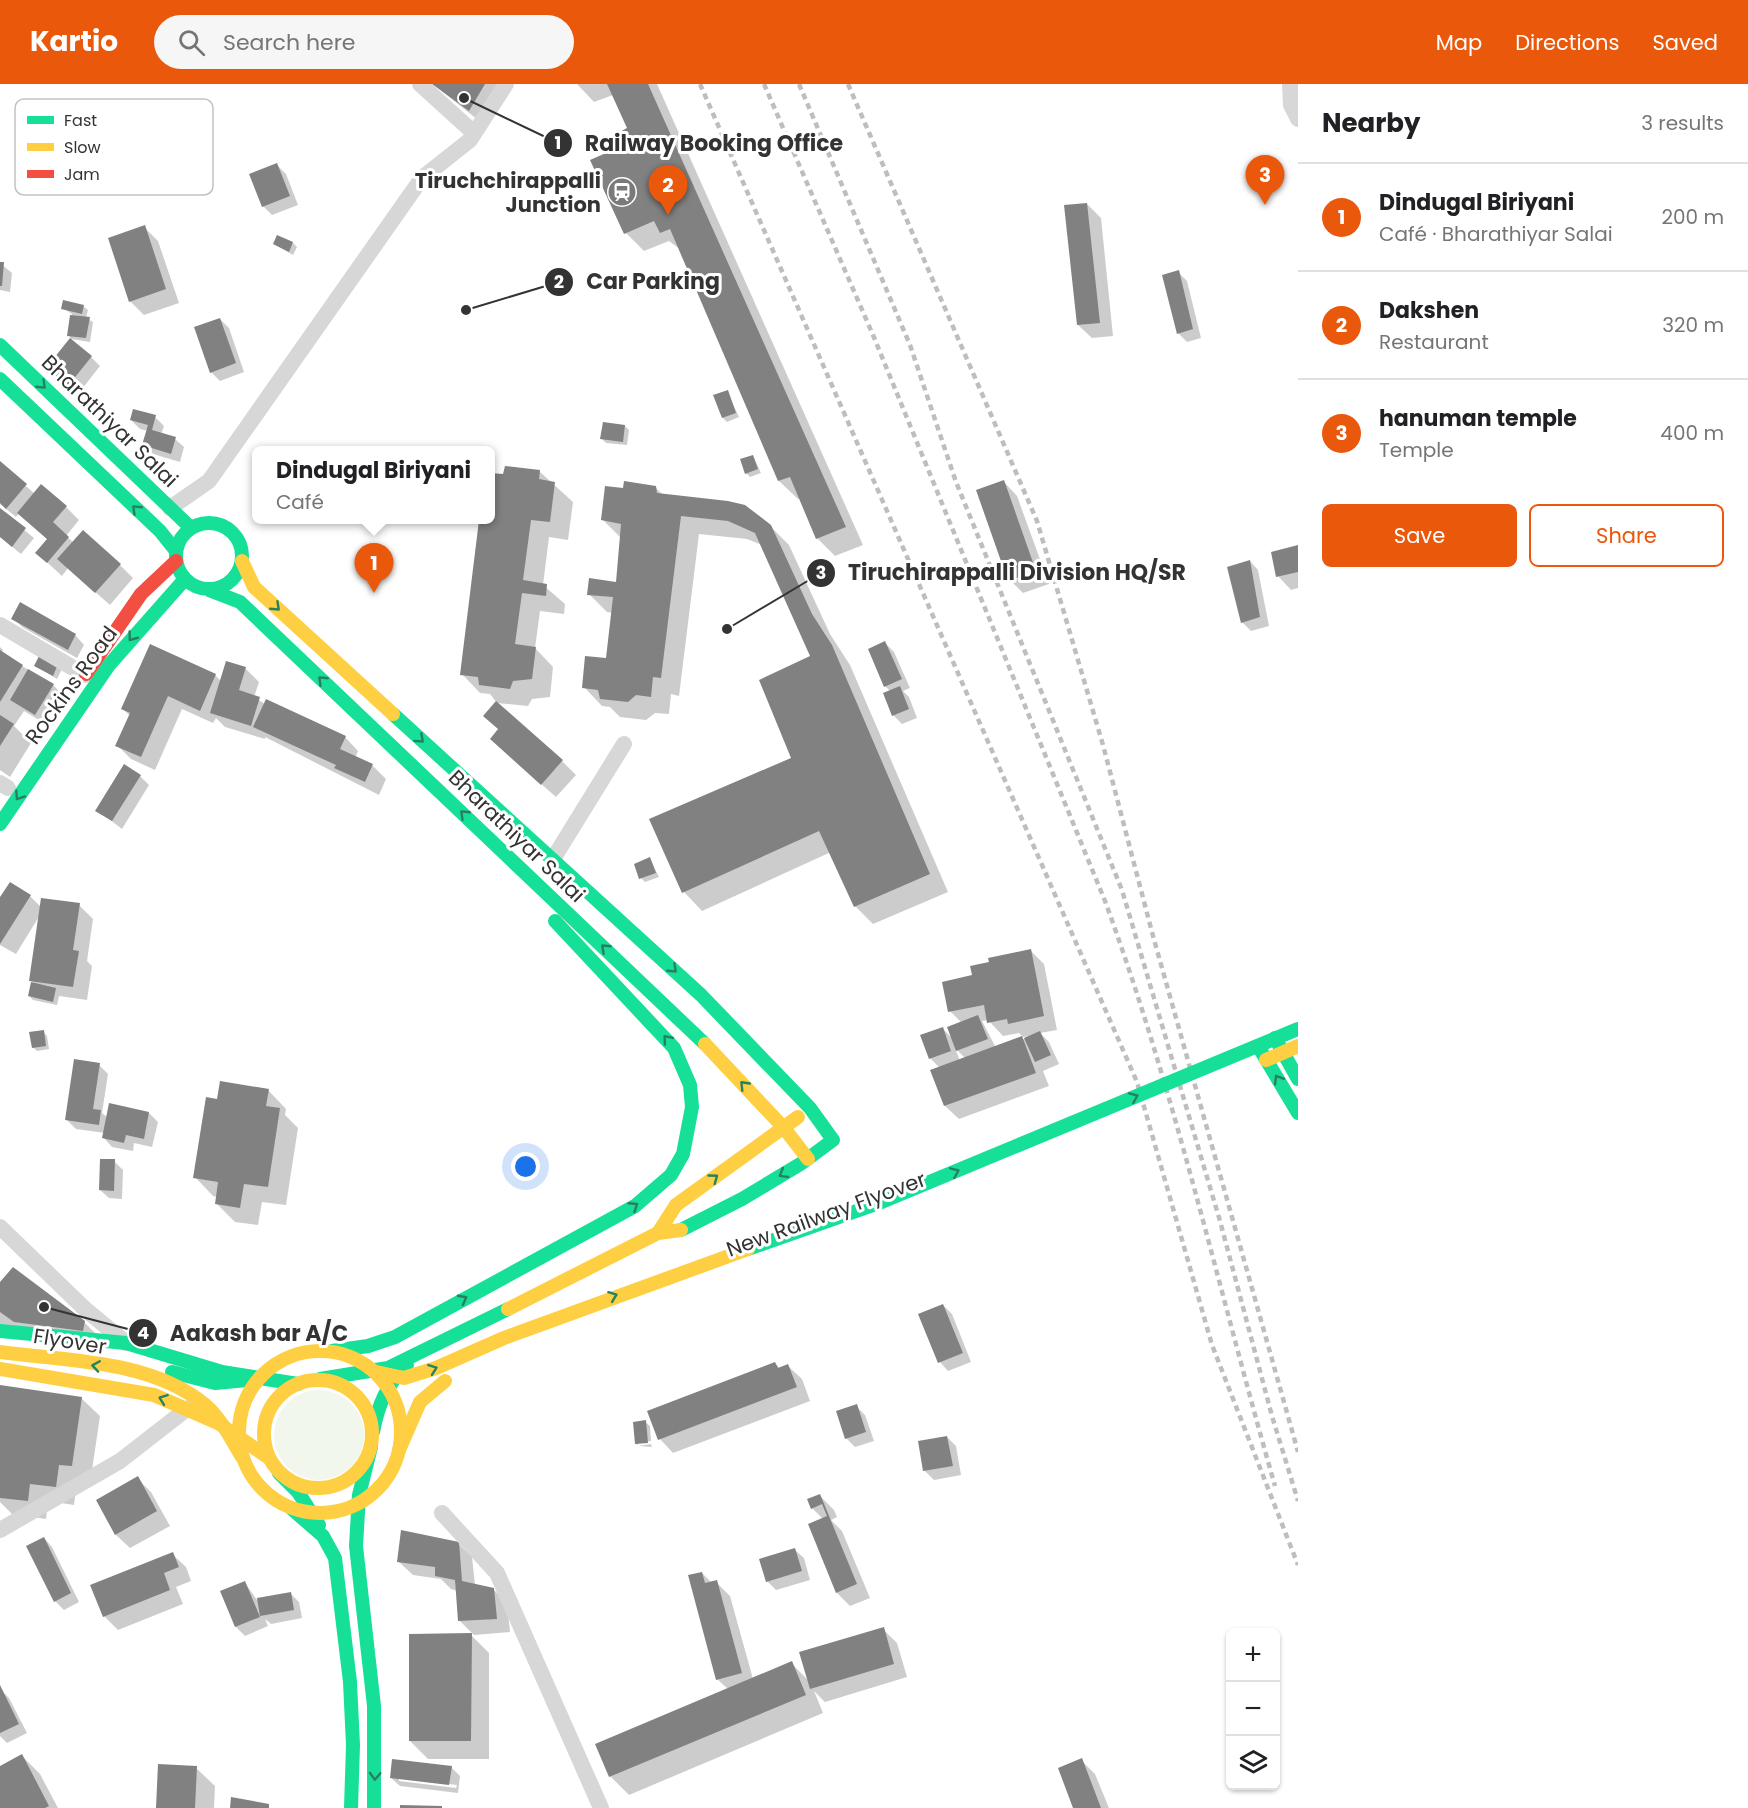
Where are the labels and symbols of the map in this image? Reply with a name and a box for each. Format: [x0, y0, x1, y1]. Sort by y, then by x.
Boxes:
legend [15, 99, 213, 195]
text: Fast [64, 109, 97, 132]
callout: Railway Booking Office [543, 123, 855, 163]
text: Railway Booking Office [585, 128, 843, 159]
text: 1 [555, 130, 561, 155]
text: Slow [64, 136, 101, 159]
pin: 3 [1246, 156, 1284, 205]
text: Jam [64, 163, 100, 186]
place label: Tiruchchirappalli Junction [415, 166, 601, 219]
pin: 2 [648, 166, 688, 215]
station icon: Tiruchchirappalli Junction [606, 176, 638, 208]
callout: Car Parking [544, 262, 732, 302]
text: Car Parking [586, 266, 720, 297]
text: 2 [554, 269, 564, 294]
street label: Bharathiyar Salai [35, 348, 185, 494]
one-way arrow [35, 378, 46, 389]
one-way arrow [132, 505, 143, 516]
pin: 1 [354, 544, 394, 593]
callout: Tiruchirappalli Division HQ/SR [806, 553, 1198, 593]
text: Tiruchirappalli Division HQ/SR [848, 557, 1186, 588]
text: 3 [816, 560, 826, 585]
one-way arrow [269, 600, 280, 611]
street label: Rockins Road [18, 620, 124, 750]
one-way arrow [128, 631, 139, 642]
one-way arrow [319, 676, 329, 687]
one-way arrow [413, 732, 424, 743]
street label: Bharathiyar Salai [442, 763, 592, 909]
one-way arrow [15, 790, 26, 801]
one-way arrow [460, 811, 471, 822]
one-way arrow [602, 945, 613, 956]
one-way arrow [666, 962, 676, 973]
one-way arrow [663, 1035, 674, 1046]
one-way arrow [1273, 1075, 1285, 1085]
one-way arrow [740, 1082, 751, 1092]
one-way arrow [1128, 1092, 1139, 1104]
your location [511, 1152, 540, 1181]
street label: New Railway Flyover [722, 1164, 930, 1264]
one-way arrow [779, 1167, 789, 1179]
one-way arrow [948, 1167, 959, 1179]
one-way arrow [707, 1174, 718, 1185]
one-way arrow [628, 1201, 638, 1213]
one-way arrow [607, 1291, 618, 1303]
one-way arrow [457, 1295, 467, 1306]
callout: Aakash bar A/C [128, 1313, 360, 1353]
text: Aakash bar A/C [170, 1318, 348, 1349]
text: 4 [137, 1320, 149, 1345]
street label: Flyover [31, 1321, 109, 1361]
one-way arrow [91, 1360, 101, 1373]
one-way arrow [427, 1363, 437, 1376]
one-way arrow [158, 1393, 169, 1406]
one-way arrow [369, 1772, 382, 1781]

